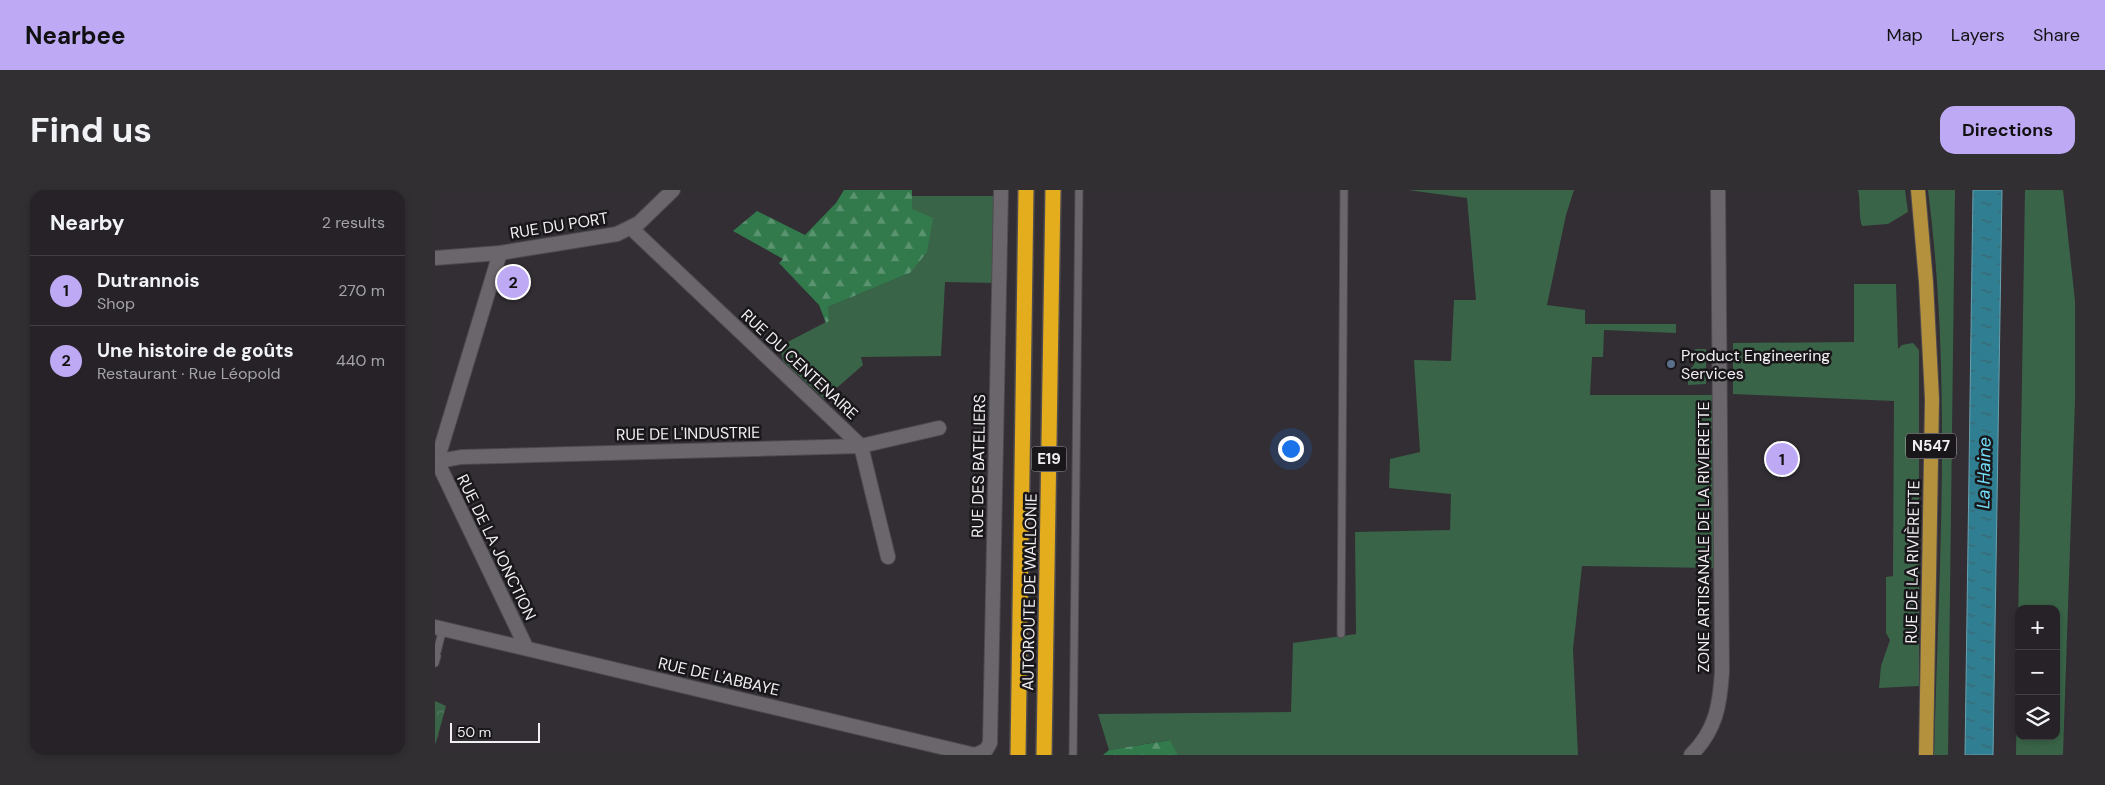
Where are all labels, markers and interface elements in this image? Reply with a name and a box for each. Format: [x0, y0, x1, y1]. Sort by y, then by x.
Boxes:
text: Nearbee [25, 20, 125, 51]
text: Map [1887, 23, 1923, 47]
text: Layers [1951, 23, 2005, 47]
text: Share [2033, 23, 2080, 47]
button: Directions [1940, 106, 2075, 154]
text: Find us [30, 107, 152, 153]
street label: RUE DU PORT [508, 207, 610, 244]
text: Nearby [50, 209, 124, 237]
text: 2 results [322, 212, 385, 233]
pin: 2 [497, 263, 529, 301]
text: Dutrannois [97, 268, 200, 293]
text: 1 [63, 280, 69, 301]
text: 270 m [338, 280, 385, 301]
text: Shop [97, 293, 135, 314]
street label: RUE DU CENTENAIRE [737, 305, 863, 424]
text: Une histoire de goûts [97, 338, 294, 363]
place label: Product Engineering Services [1681, 345, 1830, 384]
text: 2 [61, 350, 71, 371]
text: 440 m [336, 350, 385, 371]
marker: Product Engineering Services [1665, 358, 1677, 370]
text: Restaurant · Rue Léopold [97, 363, 281, 384]
street label: RUE DES BATELIERS [967, 394, 990, 538]
street label: ZONE ARTISANALE DE LA RIVIERETTE [1693, 401, 1714, 673]
street label: RUE DE L'INDUSTRIE [616, 422, 760, 445]
road number: N547 [1906, 434, 1956, 458]
your location [1278, 436, 1304, 462]
water label: La Haine [1971, 437, 1997, 509]
pin: 1 [1766, 440, 1798, 478]
road number: E19 [1031, 446, 1067, 472]
street label: RUE DE LA JONCTION [452, 471, 541, 624]
street label: RUE DE LA RIVIÈRETTE [1901, 480, 1924, 644]
street label: AUTOROUTE DE WALLONIE [1017, 493, 1042, 691]
map controls [2015, 605, 2060, 740]
button: + [2015, 605, 2060, 650]
button: − [2015, 650, 2060, 695]
street label: RUE DE L'ABBAYE [656, 652, 782, 701]
button: layers [2015, 695, 2060, 740]
scale bar [450, 720, 540, 743]
text: 50 m [457, 723, 491, 741]

